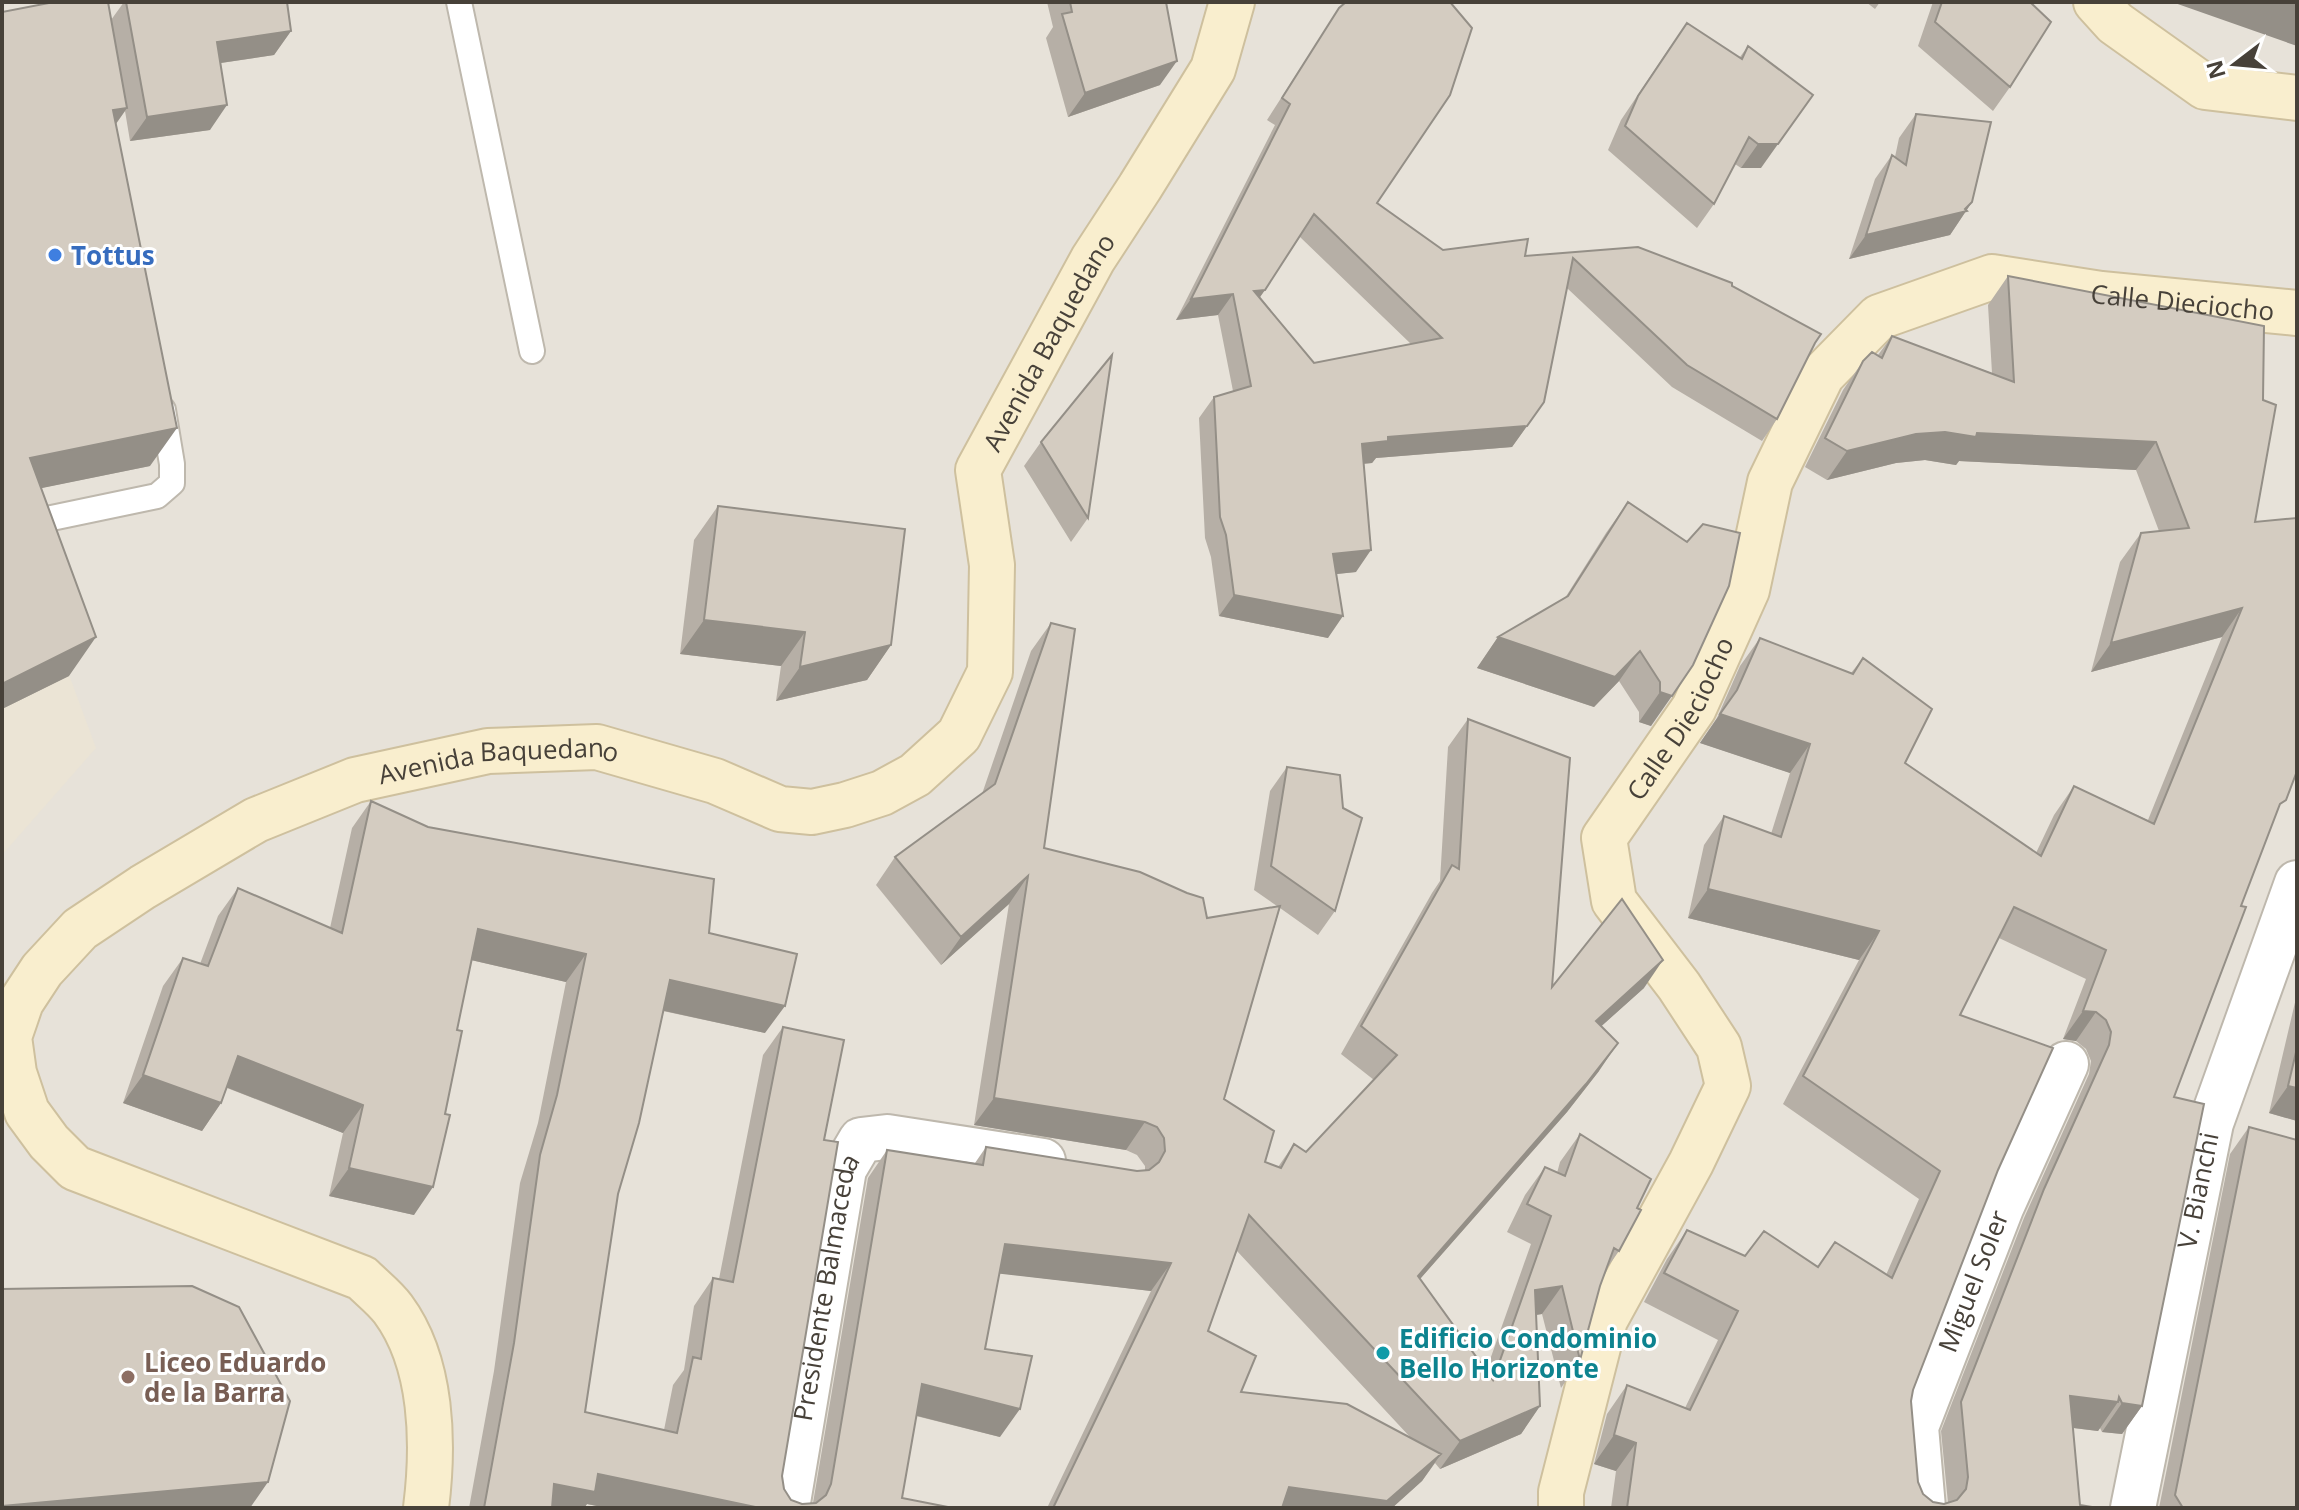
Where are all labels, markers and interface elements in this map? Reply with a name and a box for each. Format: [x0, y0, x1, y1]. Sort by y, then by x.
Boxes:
north arrow [2195, 24, 2275, 104]
text: N [2198, 57, 2232, 83]
street label: Avenida Baquedano [974, 226, 1123, 457]
place label: Tottus [71, 237, 155, 273]
marker: Tottus [46, 246, 64, 264]
street label: Calle Dieciocho [2088, 275, 2276, 329]
street label: Calle Dieciocho [1618, 631, 1742, 807]
street label: Avenida Baquedano [375, 729, 624, 792]
street label: V. Bianchi [2168, 1129, 2227, 1252]
street label: Presidente Balmaceda [784, 1146, 867, 1424]
street label: Miguel Soler [1929, 1204, 2017, 1357]
place label: Edificio Condominio Bello Horizonte [1399, 1320, 1657, 1386]
place label: Liceo Eduardo de la Barra [144, 1344, 326, 1410]
marker: Edificio Condominio Bello Horizonte [1374, 1344, 1392, 1362]
marker: Liceo Eduardo de la Barra [119, 1368, 137, 1386]

